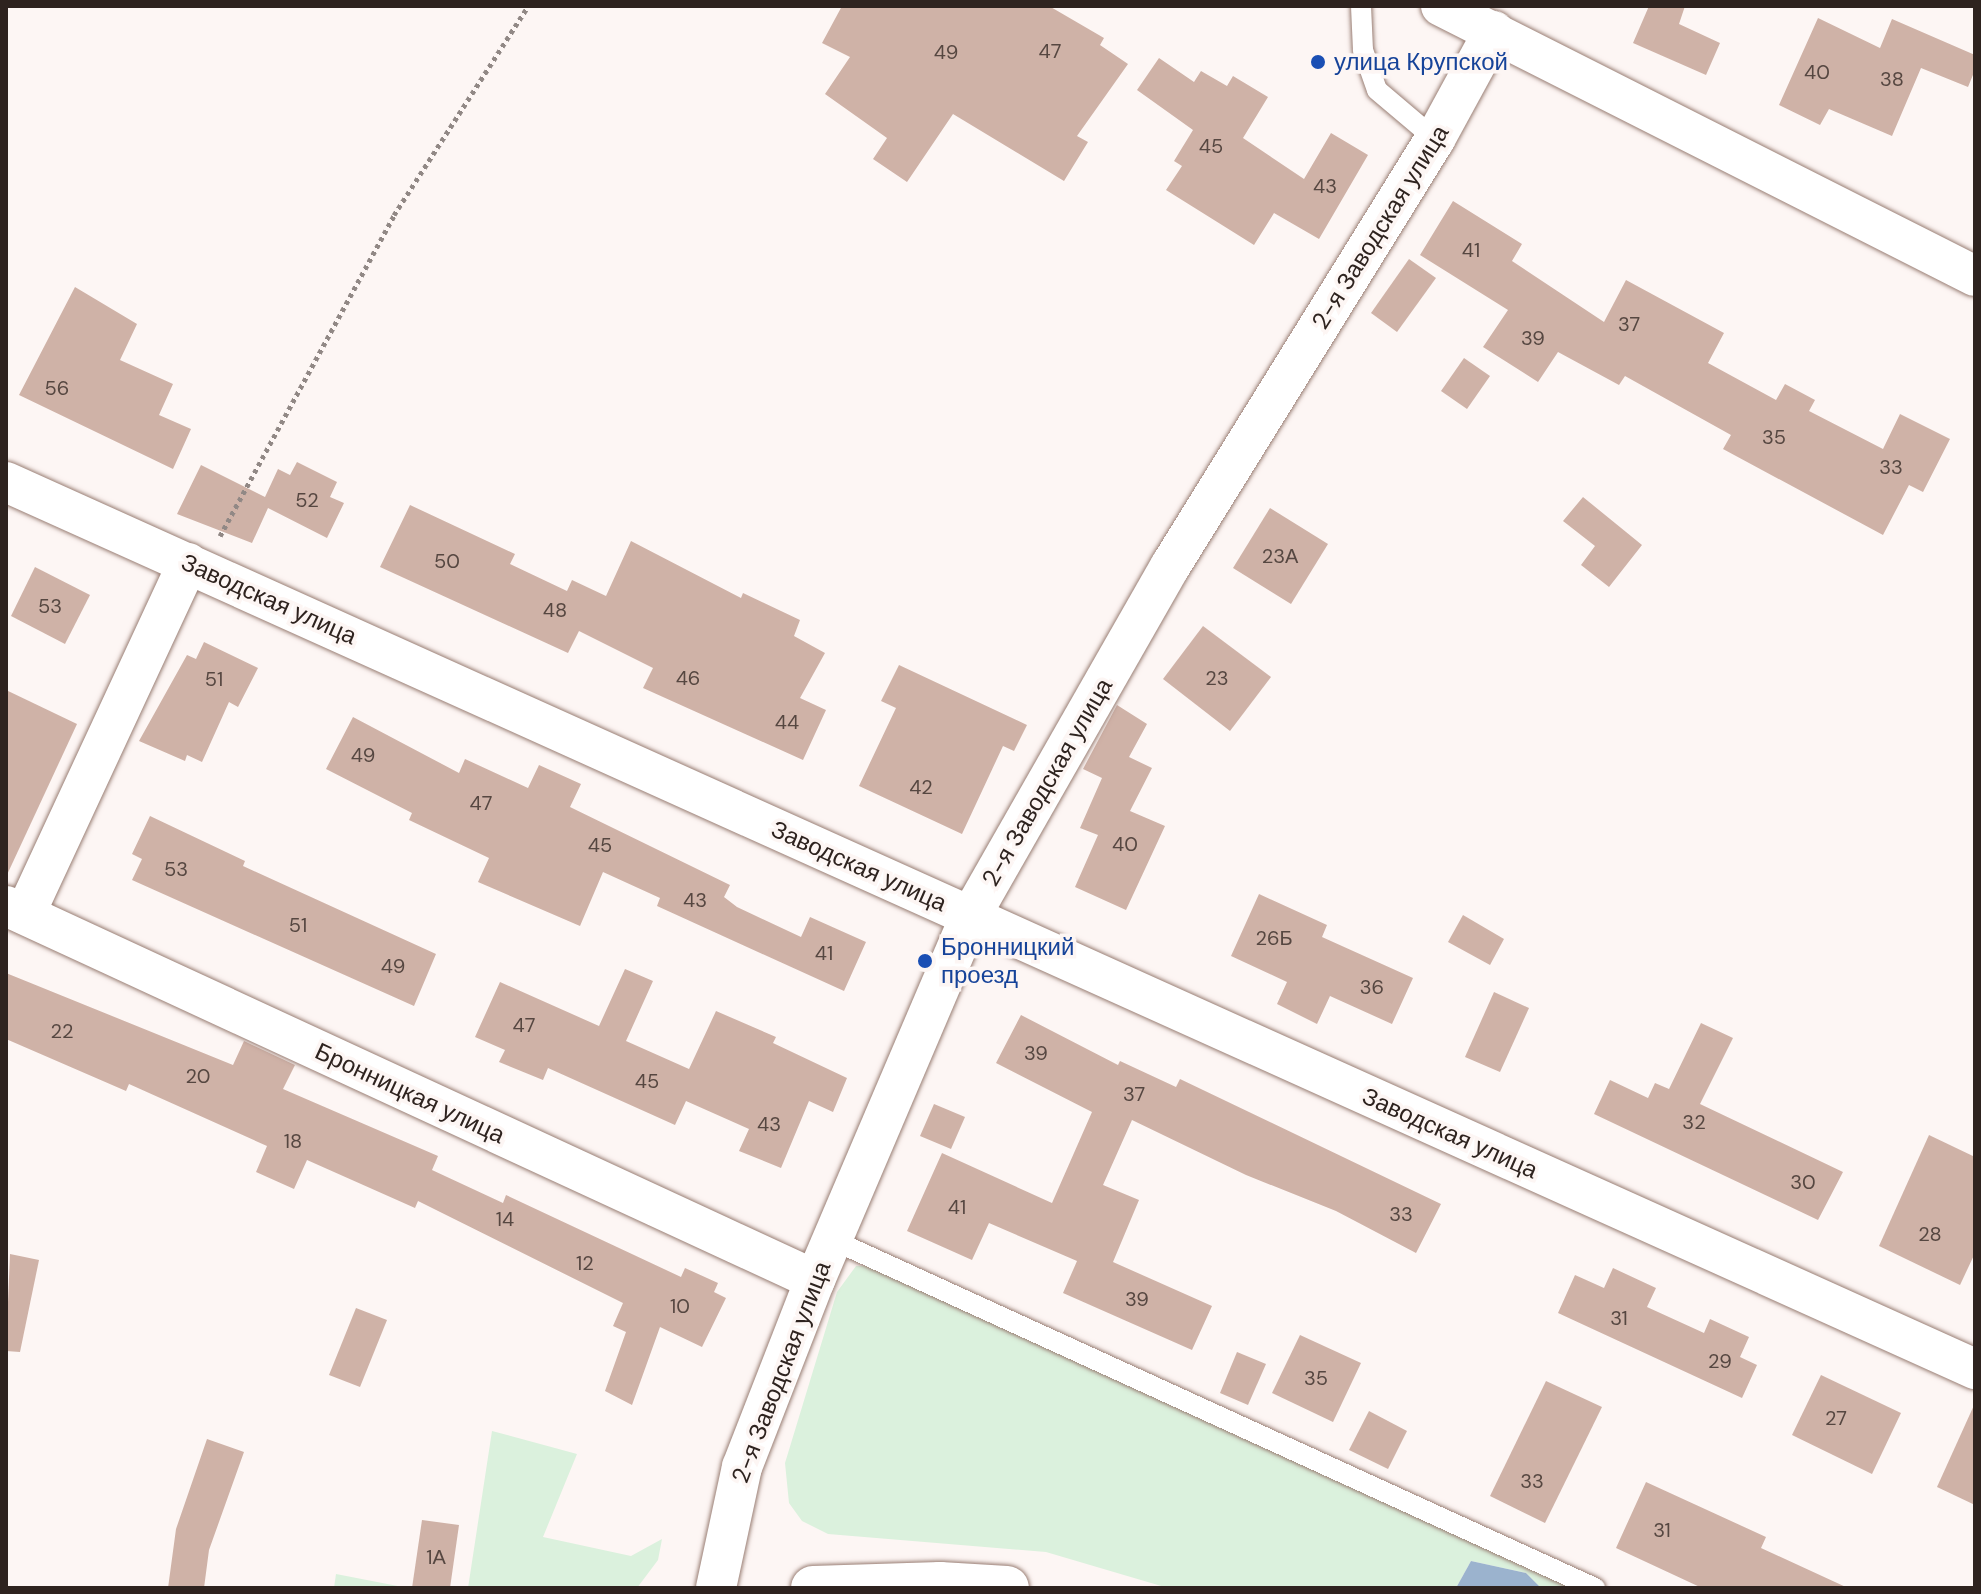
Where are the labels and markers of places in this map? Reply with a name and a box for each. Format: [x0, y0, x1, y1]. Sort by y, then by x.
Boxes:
place label: улица Крупской [1334, 48, 1508, 76]
marker: улица Крупской [1309, 53, 1327, 71]
place label: Бронницкий проезд [941, 933, 1074, 989]
marker: Бронницкий проезд [916, 952, 934, 970]

